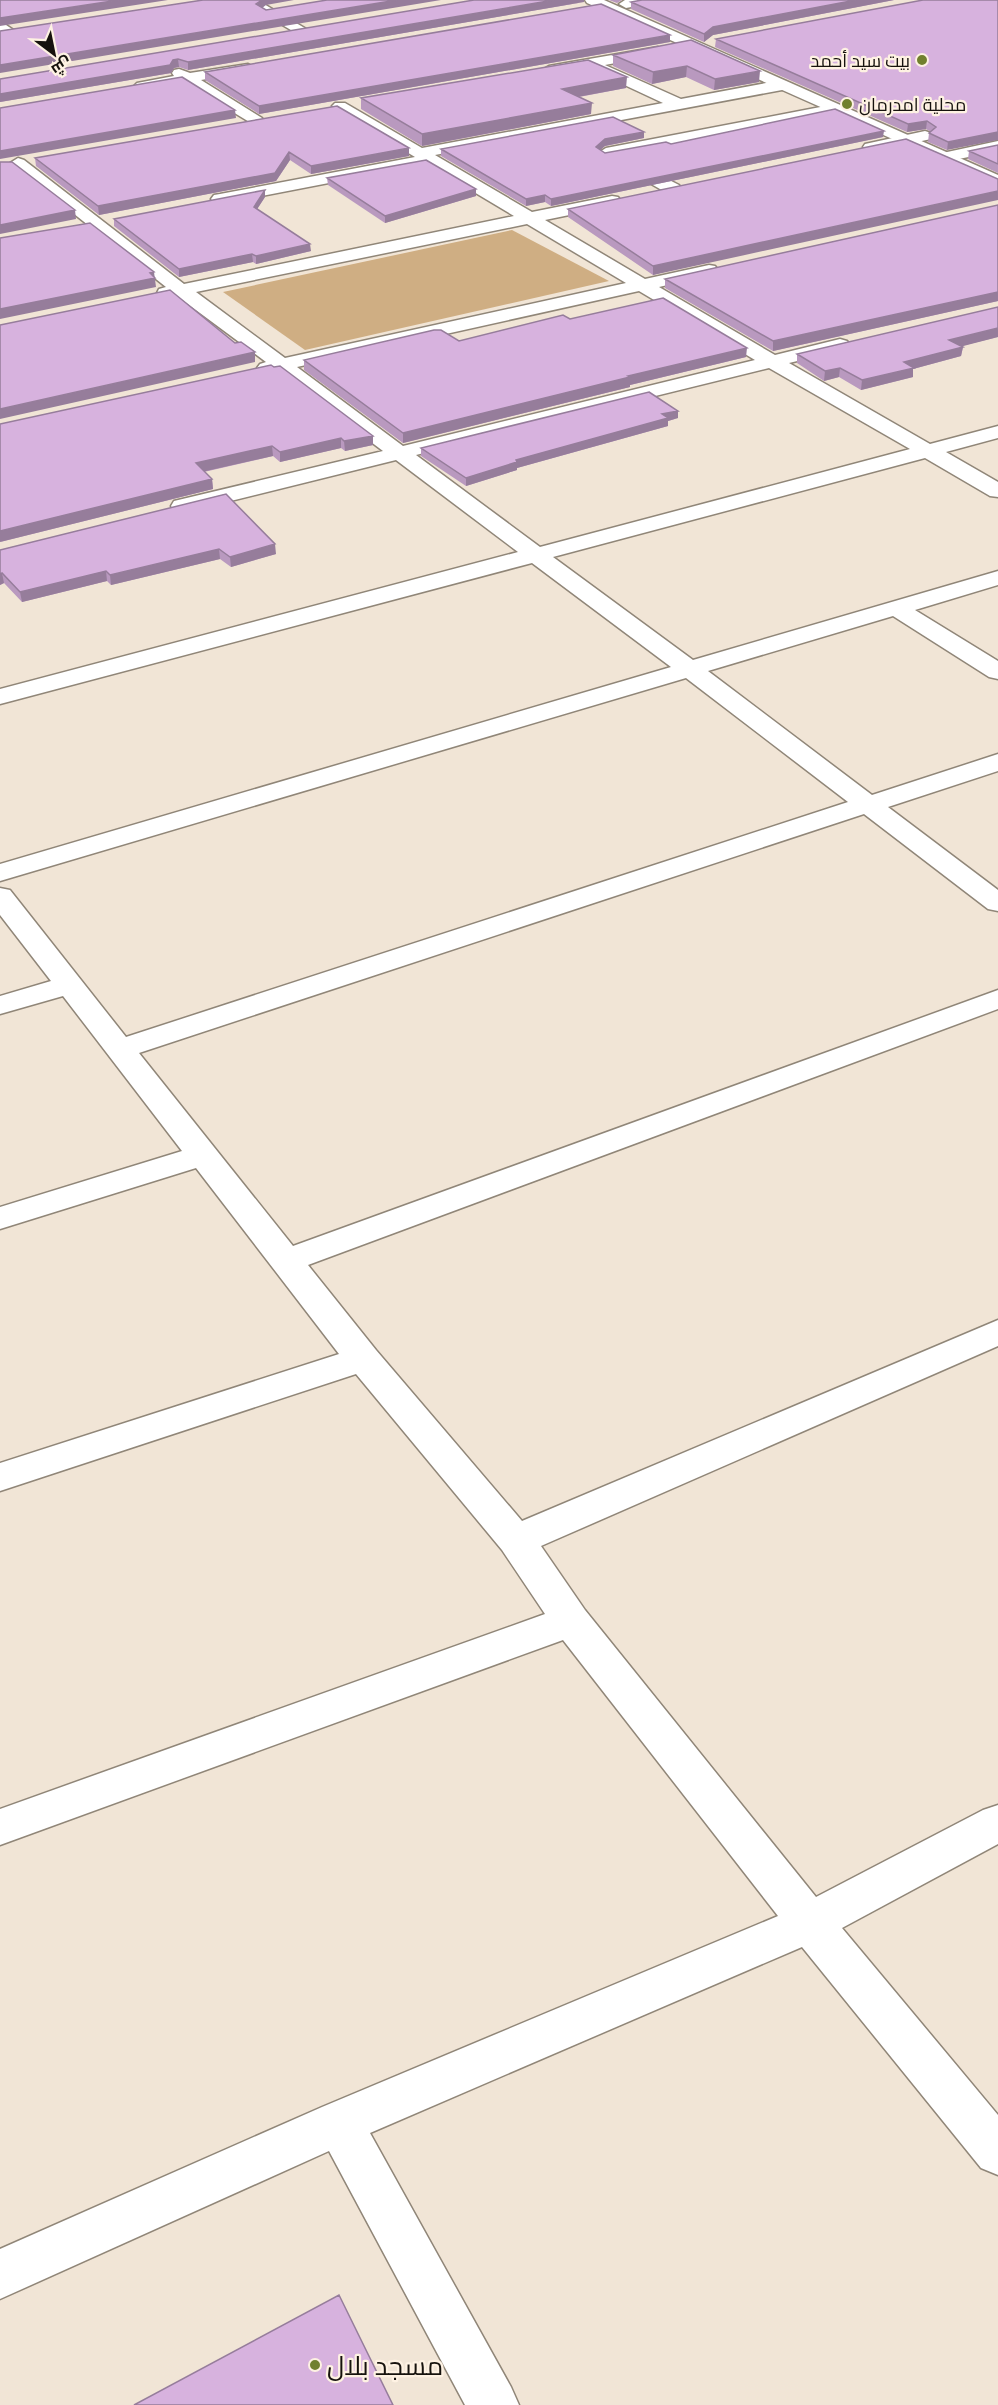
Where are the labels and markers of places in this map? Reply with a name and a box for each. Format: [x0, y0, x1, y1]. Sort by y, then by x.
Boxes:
place label: بيت سيد أحمد [811, 50, 910, 70]
marker: بيت سيد أحمد [915, 53, 929, 67]
place label: محلية امدرمان [859, 94, 966, 116]
marker: محلية امدرمان [840, 97, 854, 111]
place label: مسجد بلال [327, 2351, 443, 2381]
marker: مسجد بلال [308, 2358, 322, 2372]

